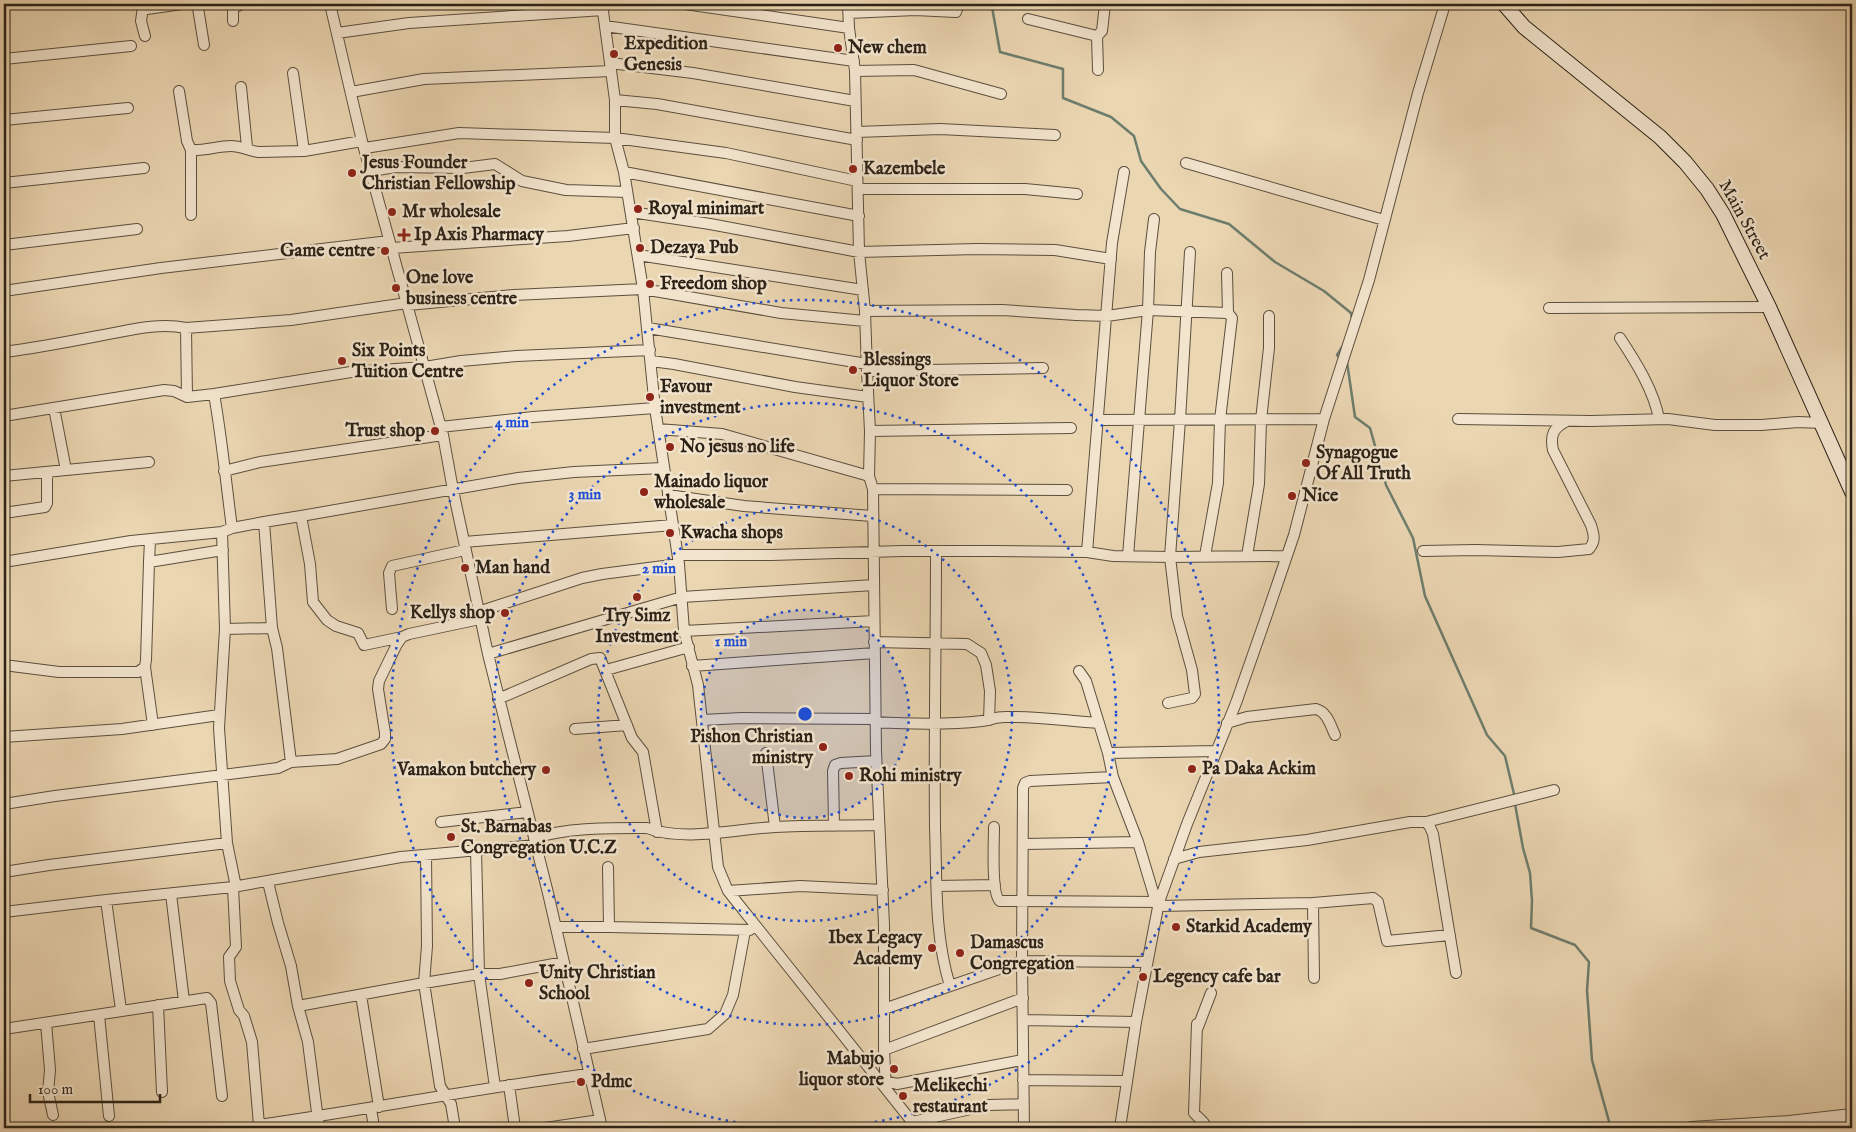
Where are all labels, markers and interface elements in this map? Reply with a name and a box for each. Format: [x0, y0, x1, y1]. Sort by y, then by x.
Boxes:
place label: Expedition Genesis [624, 33, 708, 77]
place label: New chem [847, 37, 927, 60]
marker: New chem [832, 42, 844, 54]
marker: Expedition Genesis [608, 48, 620, 60]
place label: Jesus Founder Christian Fellowship [360, 152, 516, 196]
place label: Kazembele [863, 158, 946, 181]
marker: Kazembele [847, 163, 859, 175]
marker: Jesus Founder Christian Fellowship [346, 167, 358, 179]
street label: Main Street [1713, 176, 1775, 264]
place label: Royal minimart [648, 198, 765, 221]
place label: Mr wholesale [402, 201, 501, 224]
marker: Royal minimart [632, 203, 644, 215]
marker: Mr wholesale [386, 206, 398, 218]
place label: Ip Axis Pharmacy [414, 224, 545, 247]
marker: Ip Axis Pharmacy [398, 229, 410, 241]
place label: Dezaya Pub [650, 237, 739, 260]
place label: Game centre [280, 240, 376, 263]
marker: Dezaya Pub [634, 242, 646, 254]
marker: Game centre [379, 245, 391, 257]
place label: One love business centre [405, 267, 518, 311]
place label: Freedom shop [660, 273, 767, 296]
marker: Freedom shop [644, 278, 656, 290]
marker: One love business centre [390, 282, 402, 294]
place label: Six Points Tuition Centre [351, 340, 464, 384]
place label: Blessings Liquor Store [863, 349, 960, 393]
marker: Six Points Tuition Centre [336, 355, 348, 367]
marker: Blessings Liquor Store [847, 364, 859, 376]
place label: Favour investment [660, 376, 742, 420]
marker: Favour investment [644, 391, 656, 403]
text: 4 min [495, 413, 529, 432]
place label: Trust shop [345, 420, 425, 443]
marker: Trust shop [429, 425, 441, 437]
place label: No jesus no life [679, 436, 796, 459]
marker: No jesus no life [664, 441, 676, 453]
place label: Synagogue Of All Truth [1316, 442, 1411, 486]
marker: Synagogue Of All Truth [1300, 457, 1312, 469]
place label: Mainado liquor wholesale [653, 471, 769, 515]
text: 3 min [569, 485, 601, 504]
place label: Nice [1301, 485, 1339, 508]
marker: Mainado liquor wholesale [638, 486, 650, 498]
marker: Nice [1286, 490, 1298, 502]
place label: Kwacha shops [680, 522, 783, 545]
marker: Kwacha shops [664, 527, 676, 539]
place label: Man hand [475, 557, 550, 580]
text: 2 min [642, 559, 676, 578]
marker: Man hand [459, 562, 471, 574]
marker: Try Simz Investment [631, 591, 643, 603]
place label: Kellys shop [410, 602, 495, 625]
place label: Try Simz Investment [595, 605, 680, 649]
marker: Kellys shop [499, 607, 511, 619]
text: 1 min [715, 632, 747, 651]
centre of rings [796, 705, 814, 723]
place label: Pishon Christian ministry [690, 726, 814, 770]
marker: Pishon Christian ministry [817, 741, 829, 753]
place label: Pa Daka Ackim [1202, 758, 1316, 781]
place label: Vamakon butchery [396, 759, 537, 782]
marker: Pa Daka Ackim [1186, 763, 1198, 775]
marker: Vamakon butchery [540, 764, 552, 776]
place label: Rohi ministry [859, 765, 963, 788]
marker: Rohi ministry [843, 770, 855, 782]
place label: St. Barnabas Congregation U.C.Z [461, 816, 617, 860]
marker: St. Barnabas Congregation U.C.Z [445, 831, 457, 843]
place label: Starkid Academy [1186, 916, 1313, 939]
marker: Starkid Academy [1170, 921, 1182, 933]
place label: Ibex Legacy Academy [828, 927, 923, 971]
place label: Damascus Congregation [970, 932, 1075, 976]
marker: Ibex Legacy Academy [926, 942, 938, 954]
marker: Damascus Congregation [954, 947, 966, 959]
place label: Unity Christian School [538, 962, 656, 1006]
place label: Legency cafe bar [1153, 966, 1281, 989]
marker: Legency cafe bar [1137, 971, 1149, 983]
marker: Unity Christian School [523, 977, 535, 989]
place label: Mabujo liquor store [798, 1048, 885, 1092]
marker: Mabujo liquor store [888, 1063, 900, 1075]
place label: Pdmc [591, 1071, 633, 1094]
scale bar [30, 1072, 160, 1104]
place label: Melikechi restaurant [913, 1075, 988, 1119]
marker: Pdmc [575, 1076, 587, 1088]
text: 100 m [38, 1080, 74, 1099]
marker: Melikechi restaurant [897, 1090, 909, 1102]

